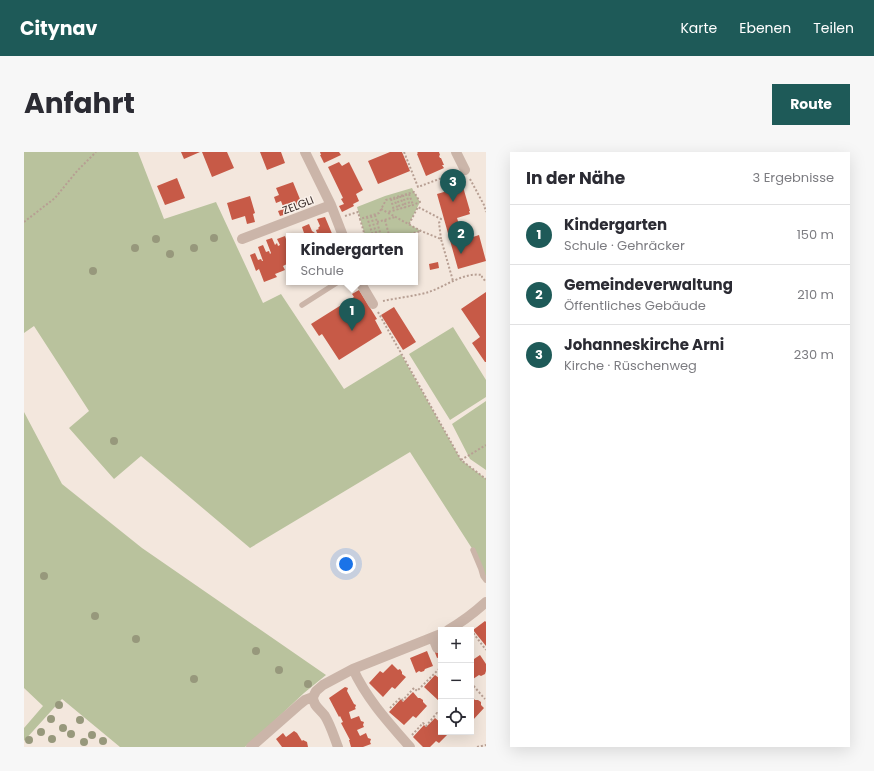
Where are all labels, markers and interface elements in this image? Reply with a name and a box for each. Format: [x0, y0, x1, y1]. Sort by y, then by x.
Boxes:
text: Citynav [20, 15, 97, 42]
text: Karte [680, 18, 717, 38]
text: Ebenen [739, 18, 791, 38]
text: Teilen [813, 18, 854, 38]
text: Anfahrt [24, 84, 135, 123]
button: Route [772, 84, 850, 125]
text: In der Nähe [526, 166, 625, 190]
text: 3 Ergebnisse [753, 168, 834, 187]
pin: 3 [440, 169, 466, 202]
street label: ZELGLI [280, 192, 316, 218]
text: Kindergarten [564, 214, 667, 235]
pin: 2 [448, 221, 474, 254]
text: 1 [537, 225, 541, 244]
text: 150 m [797, 225, 834, 244]
popup [286, 233, 418, 285]
text: Schule · Gehräcker [564, 236, 685, 255]
text: Kindergarten [300, 239, 404, 260]
text: Schule [300, 261, 344, 280]
text: Gemeindeverwaltung [564, 274, 733, 295]
text: 2 [535, 285, 543, 304]
text: 210 m [797, 285, 834, 304]
text: Öffentliches Gebäude [564, 296, 706, 315]
pin: 1 [339, 298, 365, 331]
text: Johanneskirche Arni [564, 334, 724, 355]
text: 3 [535, 345, 543, 364]
text: 230 m [794, 345, 834, 364]
text: Kirche · Rüschenweg [564, 356, 697, 375]
your location [336, 554, 356, 574]
map controls [438, 627, 474, 735]
button: + [438, 627, 474, 663]
button: − [438, 663, 474, 699]
button: locate [438, 699, 474, 735]

